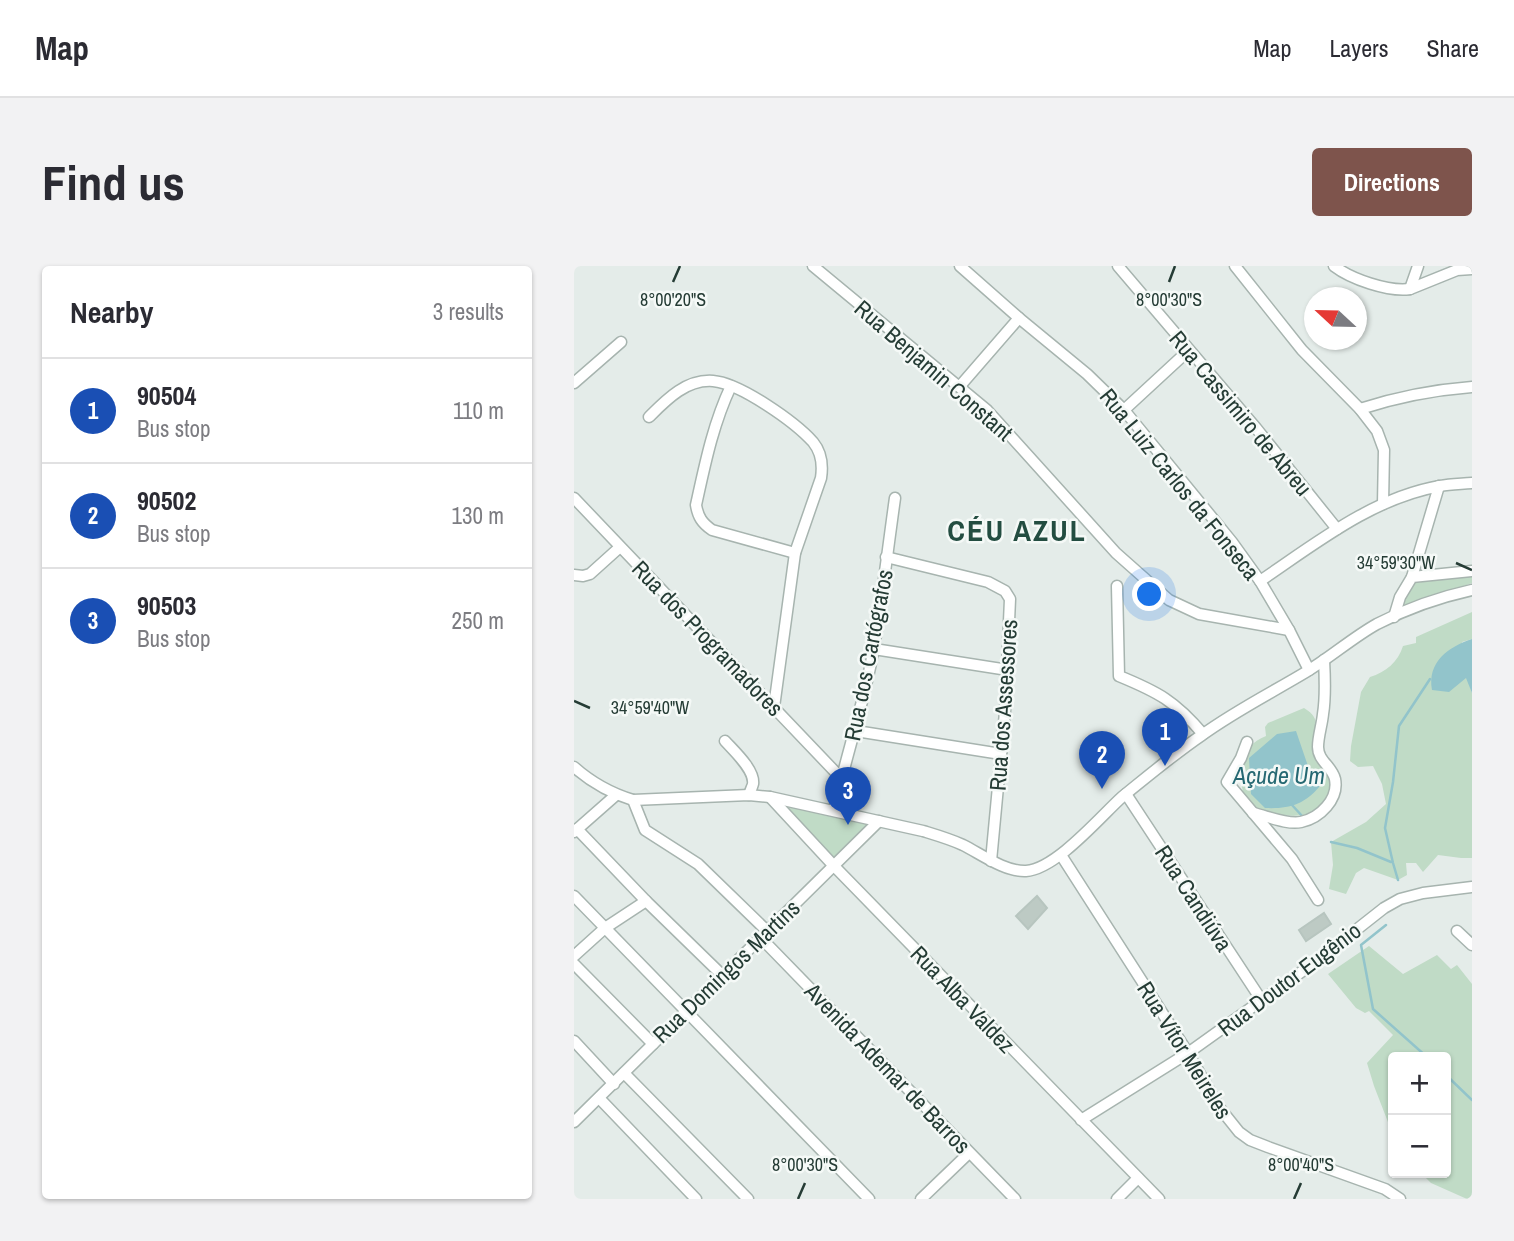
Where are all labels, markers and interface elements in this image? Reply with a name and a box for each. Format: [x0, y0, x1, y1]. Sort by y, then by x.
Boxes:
text: Map [35, 26, 89, 70]
text: Map [1253, 32, 1291, 64]
text: Layers [1329, 32, 1388, 64]
text: Share [1426, 32, 1479, 64]
button: Directions [1312, 148, 1472, 216]
text: Find us [42, 149, 185, 215]
text: 8°00'20"S [640, 287, 706, 312]
text: 8°00'30"S [1136, 287, 1202, 312]
north arrow [1304, 287, 1367, 350]
text: Nearby [70, 292, 153, 332]
street label: Rua Benjamin Constant [848, 293, 1020, 447]
text: 3 results [433, 296, 504, 327]
street label: Rua Cassimiro de Abreu [1163, 324, 1319, 502]
text: 90504 [137, 378, 196, 413]
street label: Rua Luiz Carlos da Fonseca [1093, 382, 1267, 587]
text: 1 [88, 395, 98, 426]
text: 110 m [453, 395, 504, 426]
text: Bus stop [137, 413, 210, 444]
text: 90502 [137, 483, 196, 518]
text: 2 [88, 500, 98, 531]
text: 130 m [452, 500, 504, 531]
district label: CÉU AZUL [947, 510, 1087, 550]
text: Bus stop [137, 518, 210, 549]
text: 34°59'30"W [1357, 550, 1435, 575]
street label: Rua dos Programadores [625, 553, 791, 723]
street label: Rua dos Cartógrafos [836, 567, 900, 743]
your location [1132, 577, 1166, 611]
text: 90503 [137, 588, 196, 623]
text: 3 [88, 605, 98, 636]
text: 250 m [452, 605, 504, 636]
street label: Rua dos Assessores [982, 618, 1024, 792]
text: Bus stop [137, 623, 210, 654]
text: 34°59'40"W [611, 695, 689, 720]
pin: 1 [1142, 708, 1188, 766]
pin: 2 [1079, 731, 1125, 789]
water label: Açude Um [1232, 759, 1325, 791]
pin: 3 [825, 767, 871, 825]
street label: Rua Candiúva [1148, 839, 1240, 957]
street label: Rua Domingos Martins [645, 892, 807, 1050]
street label: Rua Doutor Eugênio [1211, 915, 1367, 1043]
street label: Rua Alba Valdez [904, 939, 1022, 1059]
street label: Avenida Ademar de Barros [798, 975, 978, 1160]
street label: Rua Vítor Meireles [1130, 975, 1240, 1125]
map controls [1388, 1052, 1451, 1178]
button: + [1388, 1052, 1451, 1115]
button: − [1388, 1115, 1451, 1178]
text: 8°00'30"S [772, 1152, 838, 1177]
text: 8°00'40"S [1268, 1152, 1334, 1177]

